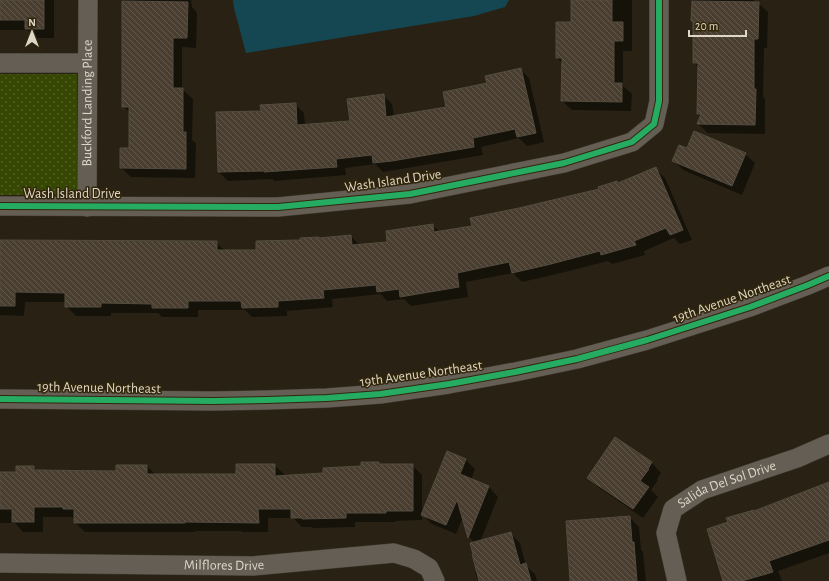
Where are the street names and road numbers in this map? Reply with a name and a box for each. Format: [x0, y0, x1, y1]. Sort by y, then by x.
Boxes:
street label: Buckford Landing Place [80, 40, 95, 166]
street label: Wash Island Drive [344, 167, 442, 195]
street label: Wash Island Drive [23, 187, 121, 201]
street label: 19th Avenue Northeast [671, 272, 793, 326]
street label: 19th Avenue Northeast [359, 358, 484, 390]
street label: 19th Avenue Northeast [37, 380, 161, 396]
street label: Salida Del Sol Drive [675, 459, 778, 511]
street label: Milflores Drive [184, 558, 265, 573]

